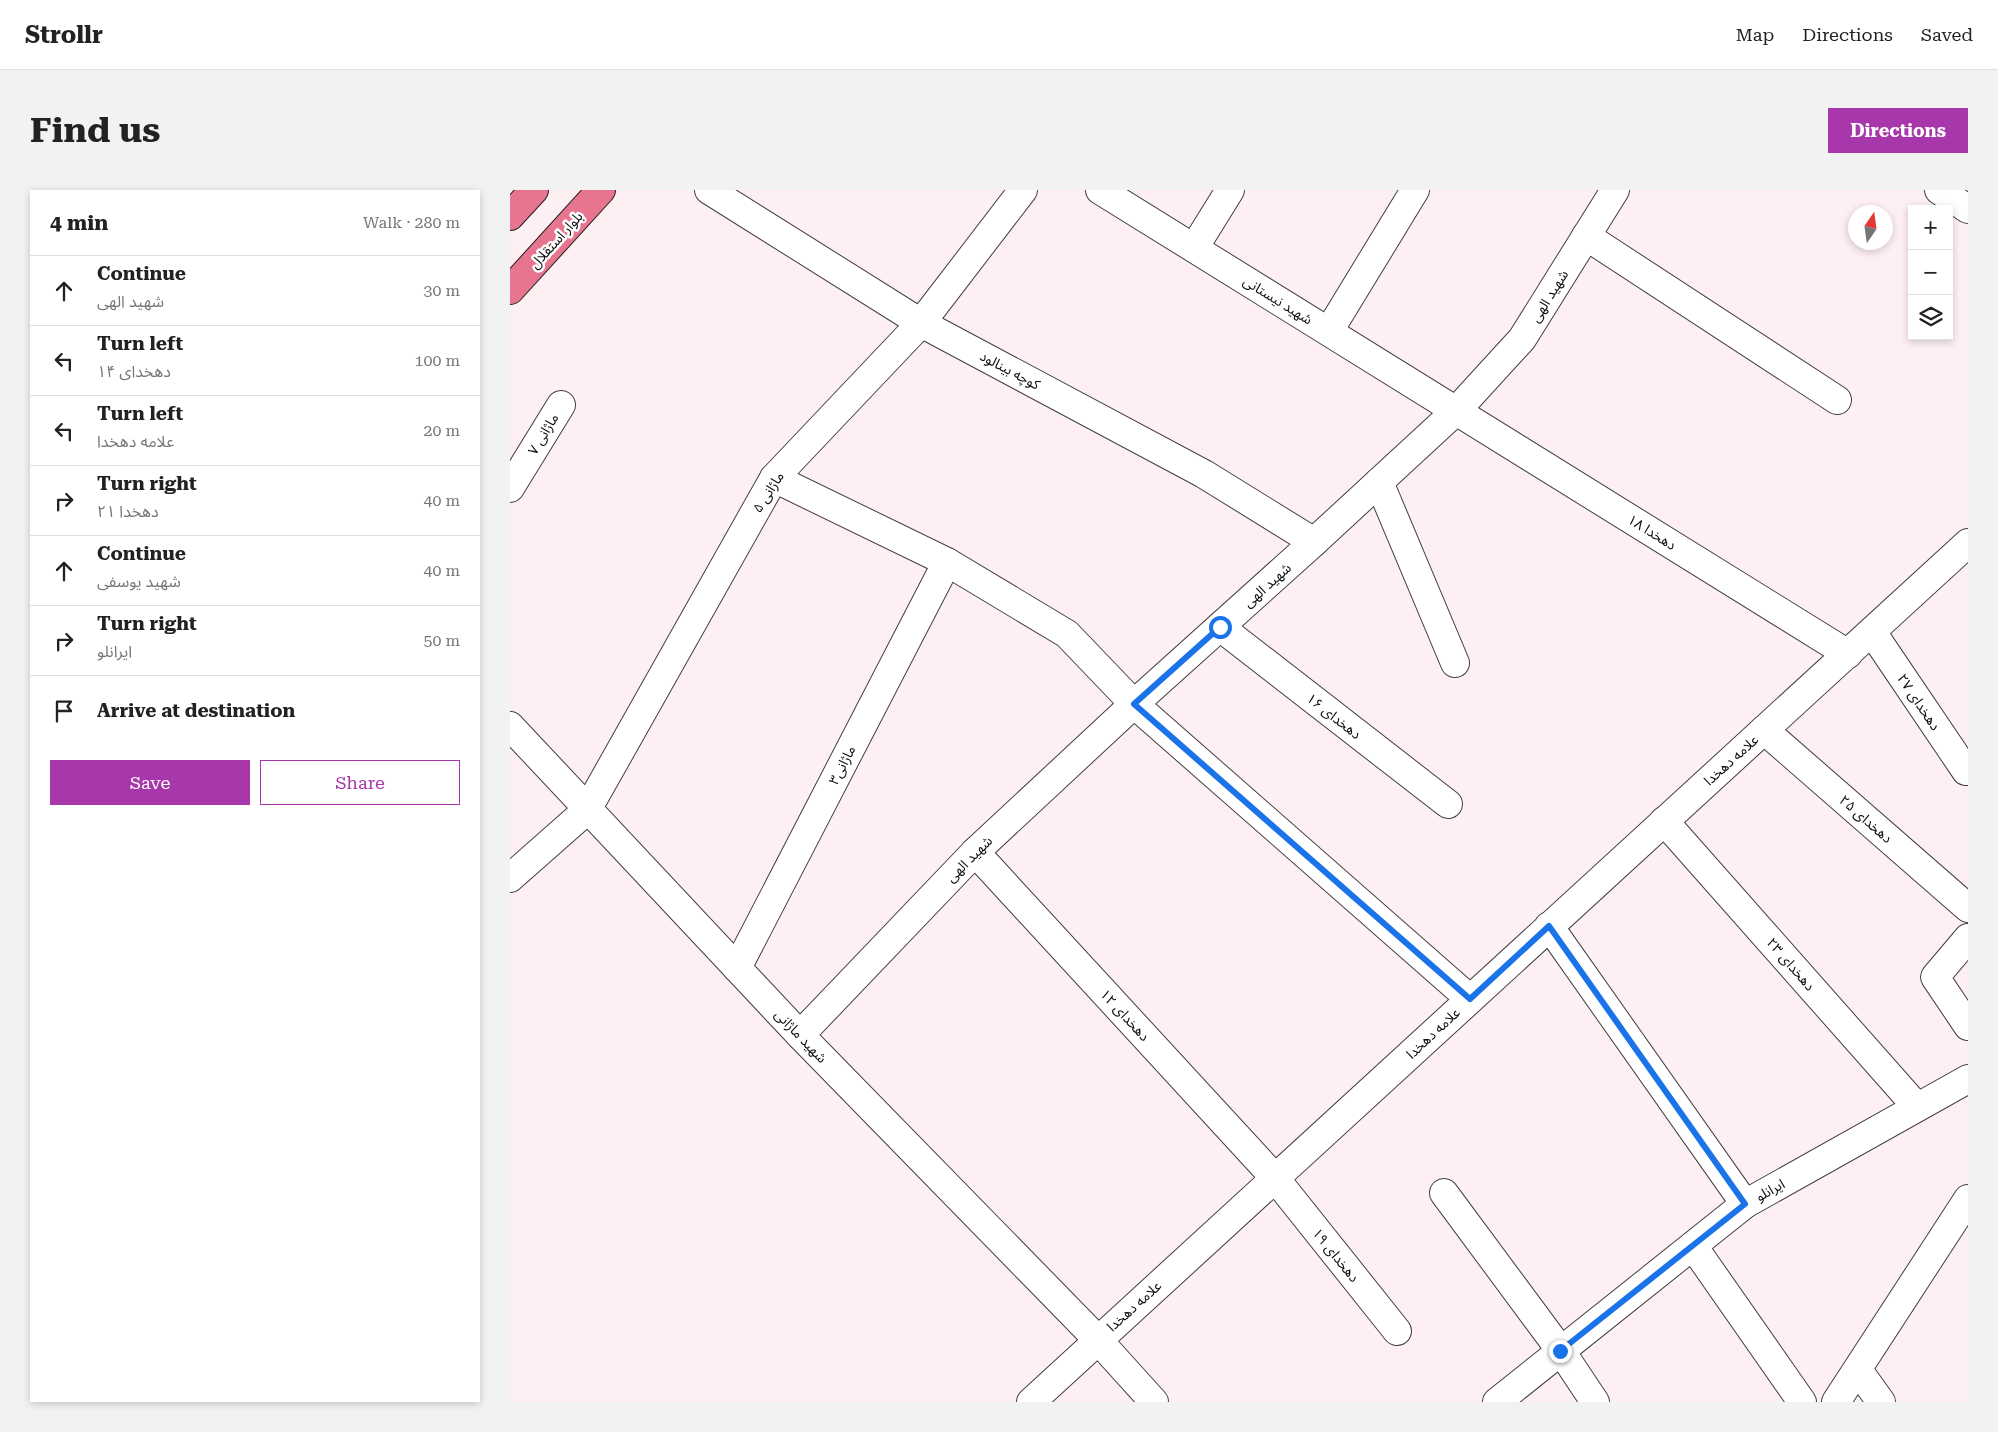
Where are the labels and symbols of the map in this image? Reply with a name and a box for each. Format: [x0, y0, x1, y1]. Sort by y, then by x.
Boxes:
north arrow [1848, 205, 1893, 250]
street label: بلوار استقلال [526, 208, 587, 272]
street label: شهید الهی [1527, 267, 1572, 326]
street label: شهید نیستانی [1240, 272, 1316, 328]
street label: کوچه بینالود [976, 347, 1043, 394]
street label: ۷ ماژانی [525, 411, 562, 458]
street label: ۵ ماژانی [749, 469, 788, 516]
street label: دهخدا ۱۸ [1625, 511, 1679, 553]
street label: شهید الهی [1240, 559, 1295, 611]
route start [1209, 616, 1232, 639]
street label: دهخدای ۲۷ [1893, 671, 1944, 734]
street label: دهخدای ۱۶ [1303, 690, 1365, 743]
street label: علامه دهخدا [1701, 731, 1761, 789]
street label: ماژانی۳ [825, 743, 859, 788]
street label: دهخدای ۲۵ [1836, 792, 1896, 847]
street label: شهید الهی [943, 833, 996, 886]
street label: دهخدای ۲۳ [1763, 934, 1818, 995]
street label: دهخدای ۱۲ [1096, 986, 1153, 1045]
street label: علامه دهخدا [1403, 1004, 1463, 1062]
street label: شهید ماژانی [771, 1006, 830, 1067]
street label: ایرانلو [1753, 1176, 1788, 1205]
street label: دهخدای ۱۹ [1309, 1225, 1363, 1286]
street label: علامه دهخدا [1104, 1277, 1164, 1335]
route end [1549, 1340, 1572, 1363]

